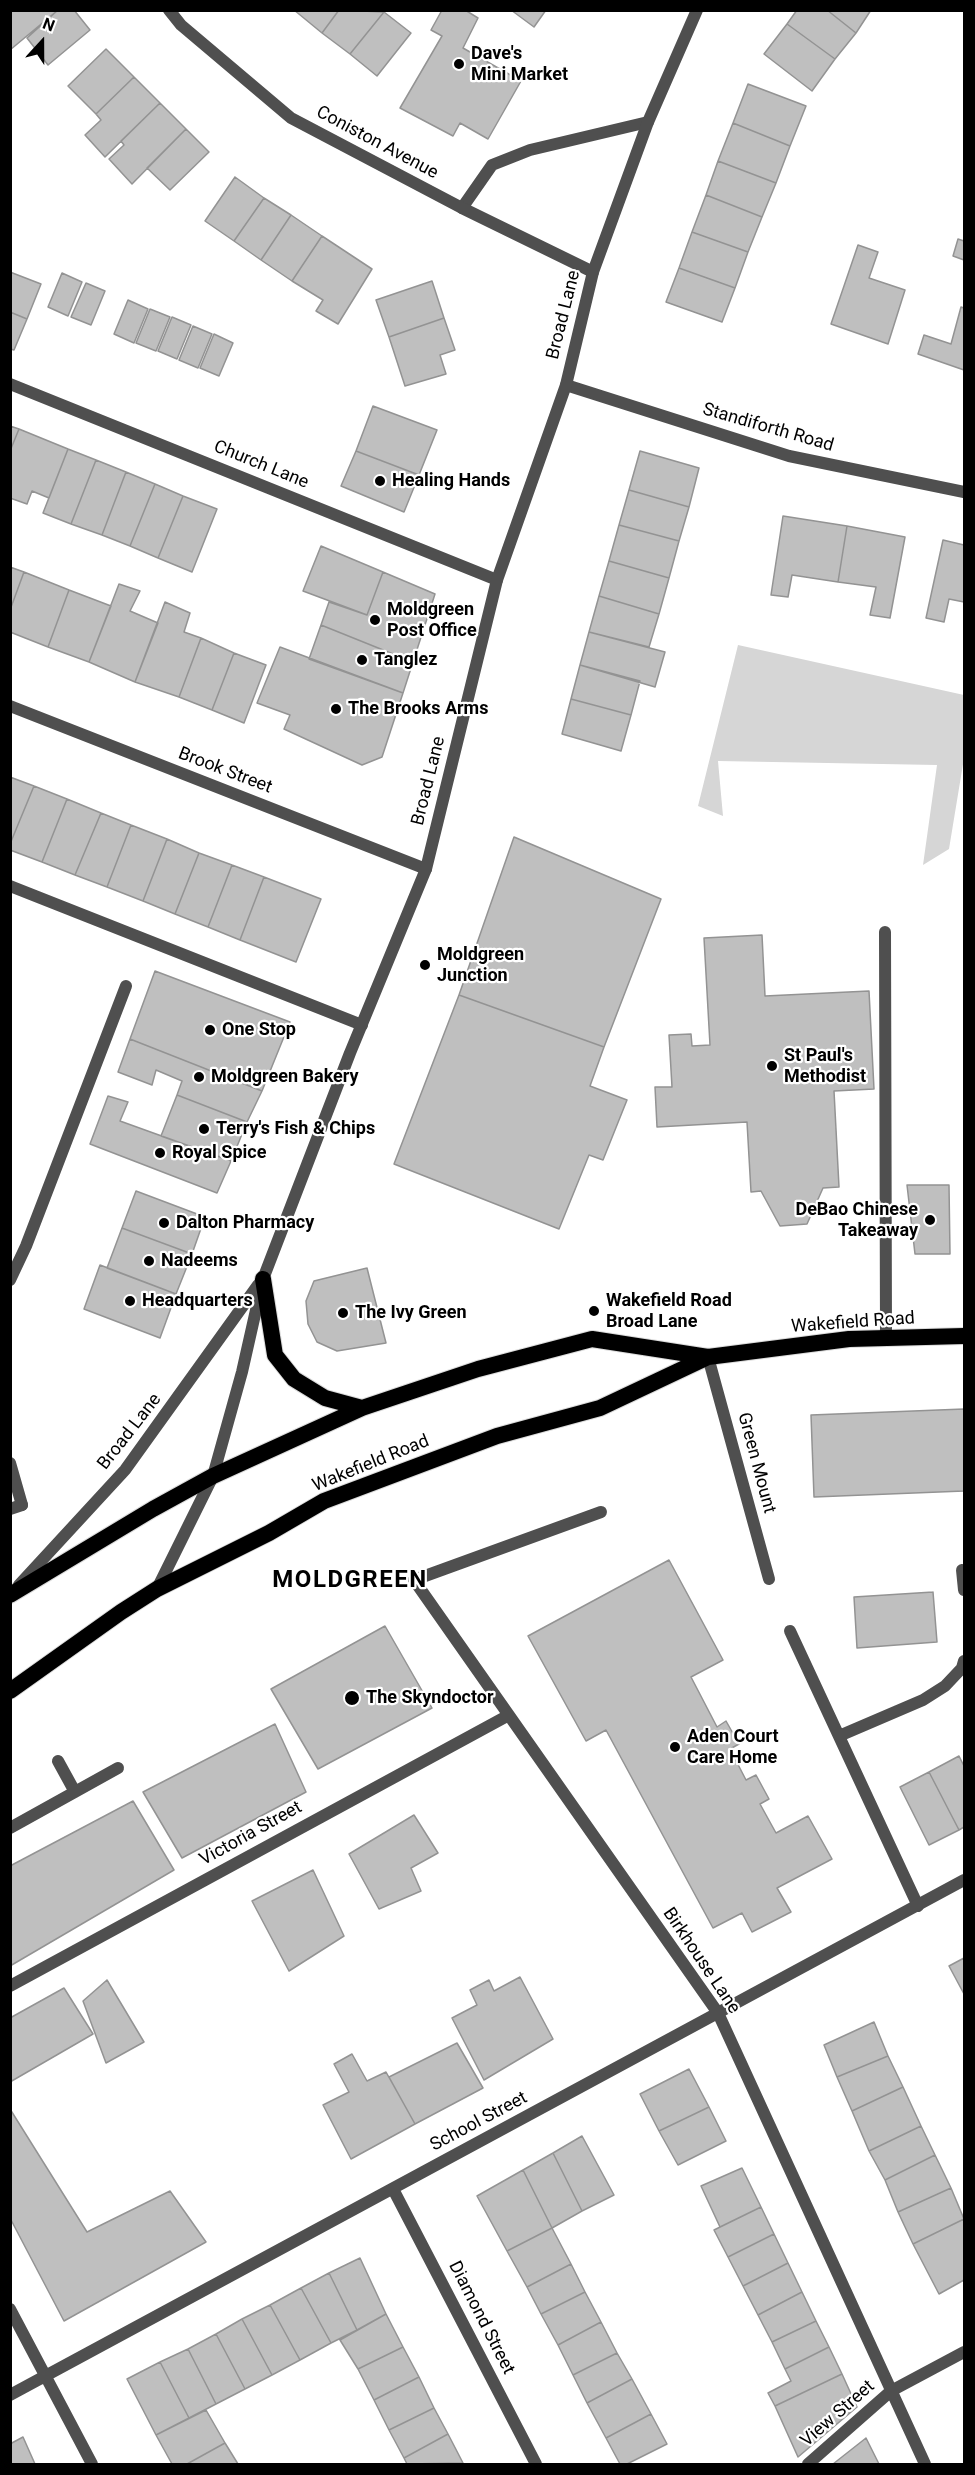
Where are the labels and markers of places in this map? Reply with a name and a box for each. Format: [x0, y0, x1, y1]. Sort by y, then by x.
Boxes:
place label: Dave's Mini Market [471, 43, 568, 86]
marker: Dave's Mini Market [452, 57, 466, 71]
place label: Healing Hands [392, 470, 510, 492]
marker: Healing Hands [373, 474, 387, 488]
place label: Moldgreen Post Office [387, 599, 477, 642]
marker: Moldgreen Post Office [368, 613, 382, 627]
place label: Tanglez [374, 649, 437, 671]
marker: Tanglez [355, 653, 369, 667]
place label: The Brooks Arms [348, 698, 488, 720]
marker: The Brooks Arms [329, 702, 343, 716]
place label: Moldgreen Junction [437, 944, 524, 986]
marker: Moldgreen Junction [418, 958, 432, 972]
place label: One Stop [222, 1019, 296, 1041]
marker: One Stop [203, 1023, 217, 1037]
place label: St Paul's Methodist [784, 1045, 866, 1088]
marker: St Paul's Methodist [765, 1059, 779, 1073]
place label: Moldgreen Bakery [211, 1066, 359, 1088]
marker: Moldgreen Bakery [192, 1070, 206, 1084]
place label: Terry's Fish & Chips [216, 1118, 375, 1140]
marker: Terry's Fish & Chips [197, 1122, 211, 1136]
place label: Royal Spice [172, 1142, 266, 1164]
marker: Royal Spice [153, 1146, 167, 1160]
place label: DeBao Chinese Takeaway [795, 1199, 918, 1242]
place label: Dalton Pharmacy [176, 1212, 314, 1234]
marker: DeBao Chinese Takeaway [923, 1213, 937, 1227]
marker: Dalton Pharmacy [157, 1216, 171, 1230]
place label: Nadeems [161, 1250, 238, 1272]
marker: Nadeems [142, 1254, 156, 1268]
place label: Headquarters [142, 1290, 253, 1312]
place label: Wakefield Road Broad Lane [606, 1290, 732, 1332]
marker: Headquarters [123, 1294, 137, 1308]
place label: The Ivy Green [355, 1302, 467, 1324]
marker: Wakefield Road Broad Lane [587, 1304, 601, 1318]
marker: The Ivy Green [336, 1306, 350, 1320]
place label: The Skyndoctor [366, 1687, 494, 1709]
marker: The Skyndoctor [343, 1689, 361, 1707]
place label: Aden Court Care Home [687, 1726, 779, 1768]
marker: Aden Court Care Home [668, 1740, 682, 1754]

